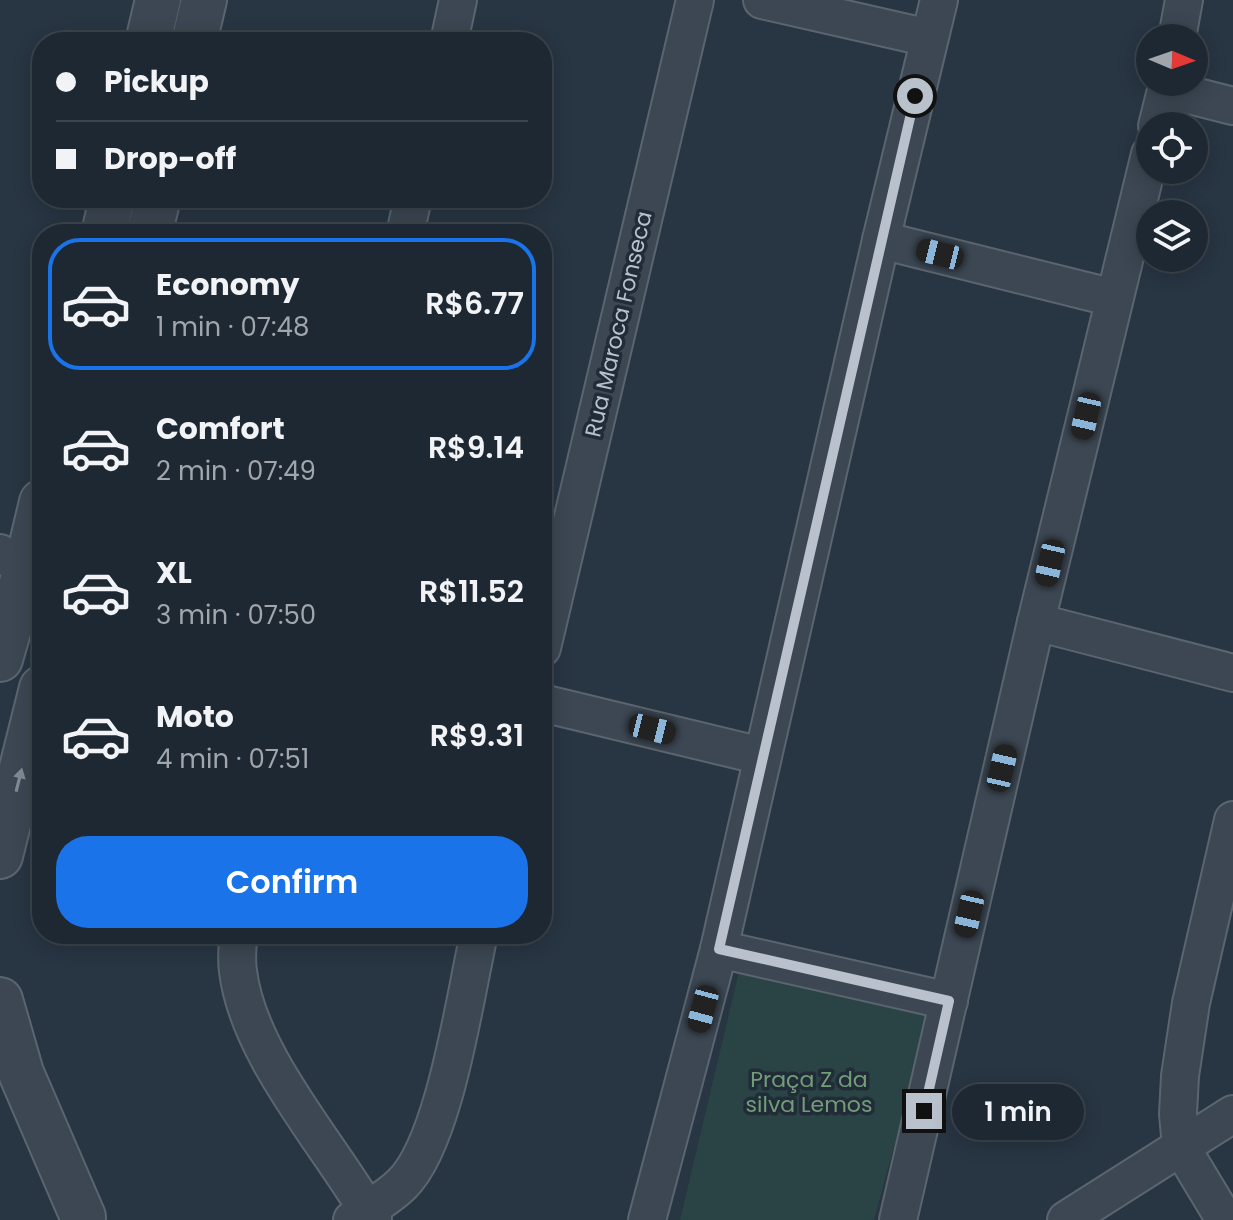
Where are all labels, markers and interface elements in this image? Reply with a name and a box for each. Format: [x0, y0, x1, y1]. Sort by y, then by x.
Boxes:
north arrow [1136, 24, 1208, 96]
map controls [1136, 24, 1208, 272]
text: Pickup [104, 60, 209, 103]
route start [897, 78, 933, 114]
button: locate [1136, 112, 1208, 184]
text: Drop-off [104, 137, 236, 180]
button: layers [1136, 200, 1208, 272]
street label: Rua Maroca Fonseca [577, 208, 660, 440]
car [914, 237, 966, 271]
text: Economy [156, 263, 300, 306]
icon: car [60, 268, 132, 340]
text: R$6.77 [425, 282, 524, 325]
text: 1 min · 07:48 [156, 309, 309, 345]
car [1069, 390, 1103, 442]
text: Comfort [156, 407, 285, 450]
icon: car [60, 412, 132, 484]
text: R$9.14 [428, 426, 524, 469]
text: 2 min · 07:49 [156, 453, 316, 489]
car [1033, 537, 1067, 589]
text: XL [156, 551, 192, 594]
icon: car [60, 556, 132, 628]
text: R$11.52 [419, 570, 524, 613]
text: 3 min · 07:50 [156, 597, 316, 633]
text: Moto [156, 695, 234, 738]
icon: car [60, 700, 132, 772]
car [626, 712, 678, 746]
text: R$9.31 [430, 714, 524, 757]
text: 4 min · 07:51 [156, 741, 309, 777]
car [985, 742, 1019, 794]
one-way arrow [13, 767, 26, 792]
button: Confirm [56, 836, 528, 928]
car [952, 888, 986, 940]
car [685, 983, 721, 1035]
park label: Praça Z da silva Lemos [746, 1064, 872, 1120]
callout: 1 min [952, 1083, 1084, 1139]
route end [906, 1093, 942, 1129]
text: 1 min [984, 1094, 1052, 1130]

